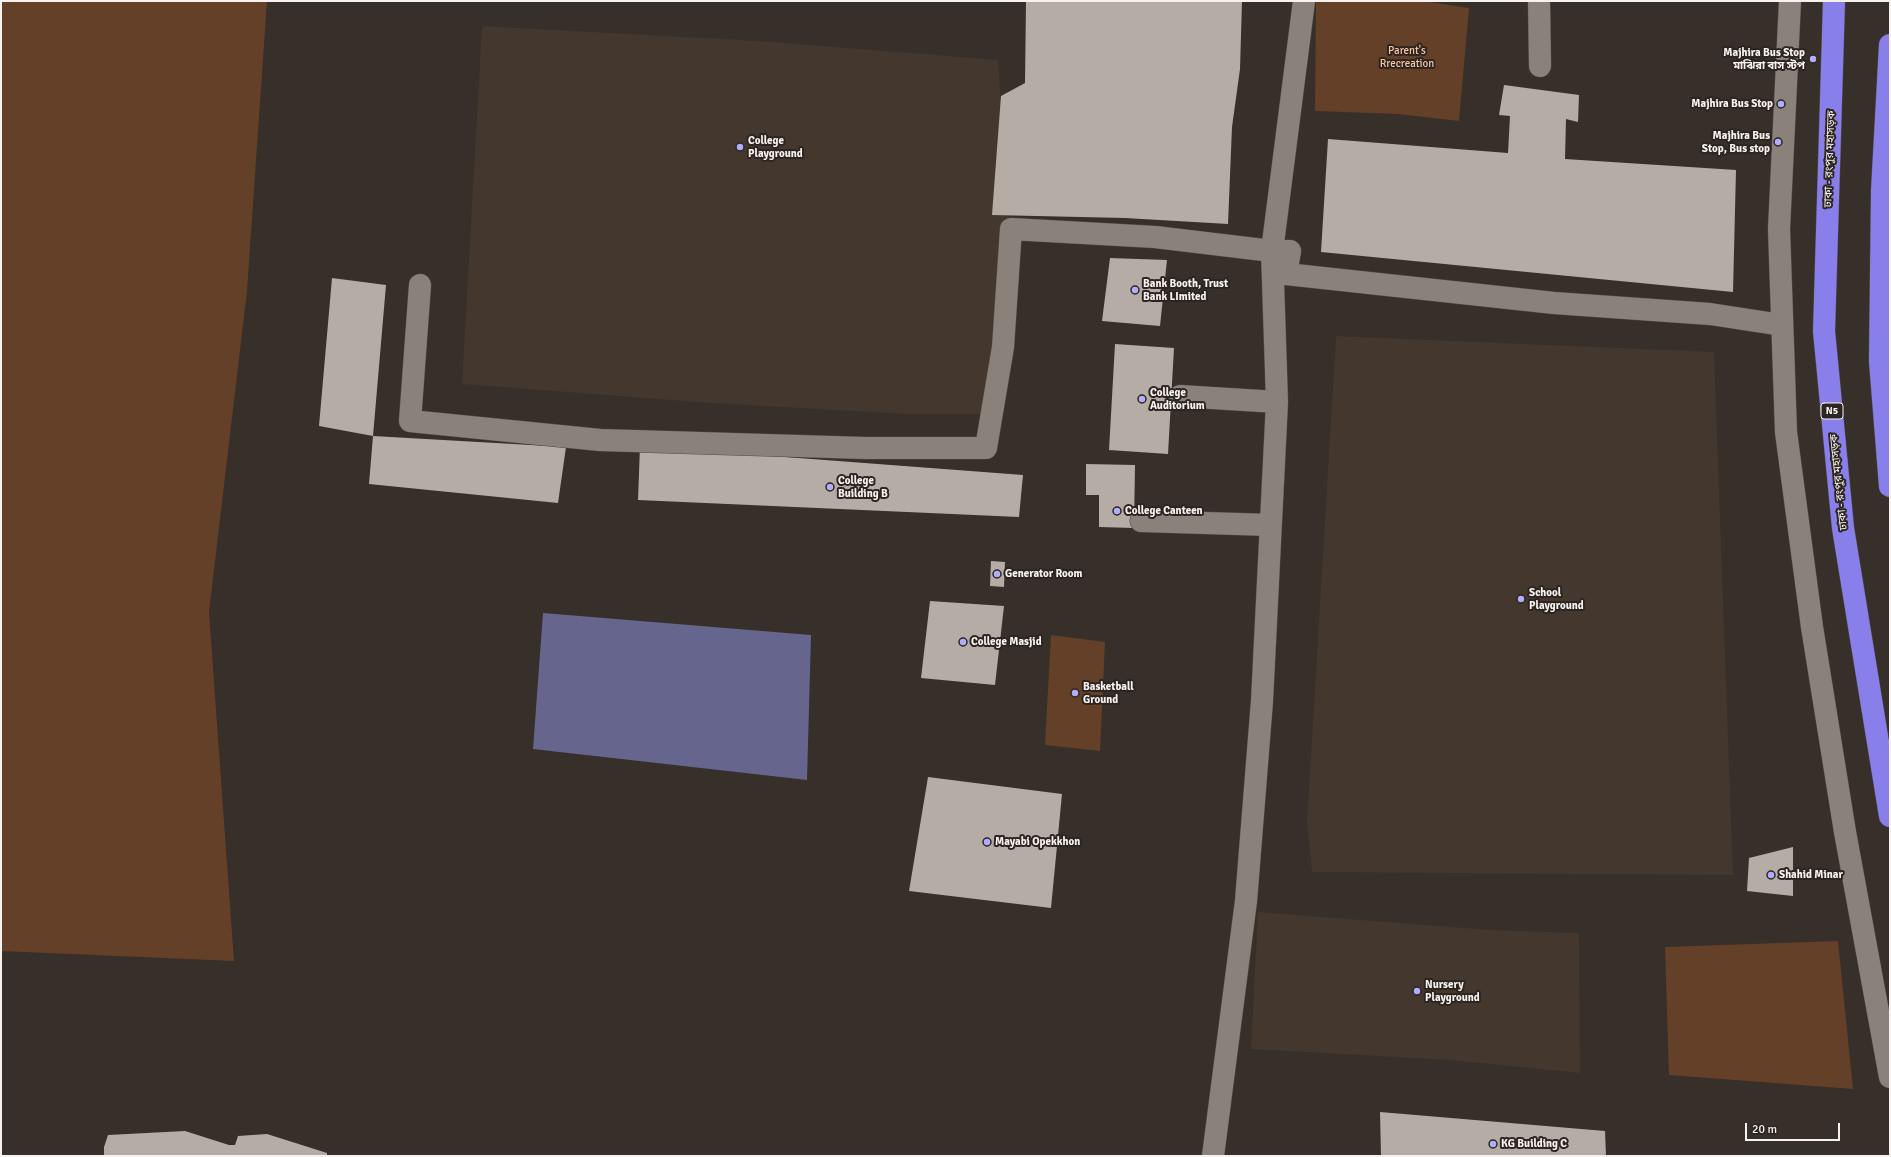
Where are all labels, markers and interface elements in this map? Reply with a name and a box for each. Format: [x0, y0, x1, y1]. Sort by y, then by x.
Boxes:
park label: Parent's Rrecreation [1380, 44, 1434, 70]
place label: Majhira Bus Stop মাঝিরা বাস স্টপ [1723, 46, 1805, 72]
marker: Majhira Bus Stop মাঝিরা বাস স্টপ [1808, 54, 1818, 64]
place label: Majhira Bus Stop [1691, 97, 1773, 111]
marker: Majhira Bus Stop [1776, 99, 1786, 109]
street label: ঢাকা - রংপুর মহাসড়ক [1822, 110, 1838, 208]
place label: Majhira Bus Stop, Bus stop [1702, 129, 1770, 155]
place label: College Playground [748, 134, 803, 160]
marker: Majhira Bus Stop, Bus stop [1773, 137, 1783, 147]
marker: College Playground [735, 142, 745, 152]
place label: Bank Booth, Trust Bank LImited [1143, 277, 1228, 303]
marker: Bank Booth, Trust Bank LImited [1130, 285, 1140, 295]
place label: College Auditorium [1150, 386, 1205, 412]
marker: College Auditorium [1137, 394, 1147, 404]
road number: N5 [1821, 403, 1843, 419]
street label: ঢাকা - রংপুর মহাসড়ক [1827, 433, 1851, 531]
place label: College Building B [838, 474, 888, 500]
marker: College Building B [825, 482, 835, 492]
place label: College Canteen [1125, 504, 1203, 518]
marker: College Canteen [1112, 506, 1122, 516]
place label: Generator Room [1005, 567, 1083, 581]
marker: Generator Room [992, 569, 1002, 579]
place label: School Playground [1529, 586, 1584, 612]
marker: School Playground [1516, 594, 1526, 604]
place label: College Masjid [971, 635, 1042, 649]
marker: College Masjid [958, 637, 968, 647]
place label: Basketball Ground [1083, 680, 1134, 706]
marker: Basketball Ground [1070, 688, 1080, 698]
place label: Mayabi Opekkhon [995, 835, 1080, 849]
marker: Mayabi Opekkhon [982, 837, 992, 847]
place label: Shahid Minar [1779, 868, 1843, 882]
marker: Shahid Minar [1766, 870, 1776, 880]
place label: Nursery Playground [1425, 978, 1480, 1004]
marker: Nursery Playground [1412, 986, 1422, 996]
scale bar [1747, 1115, 1842, 1141]
text: 20 m [1752, 1122, 1777, 1137]
place label: KG Building C [1501, 1137, 1567, 1151]
marker: KG Building C [1488, 1139, 1498, 1149]

